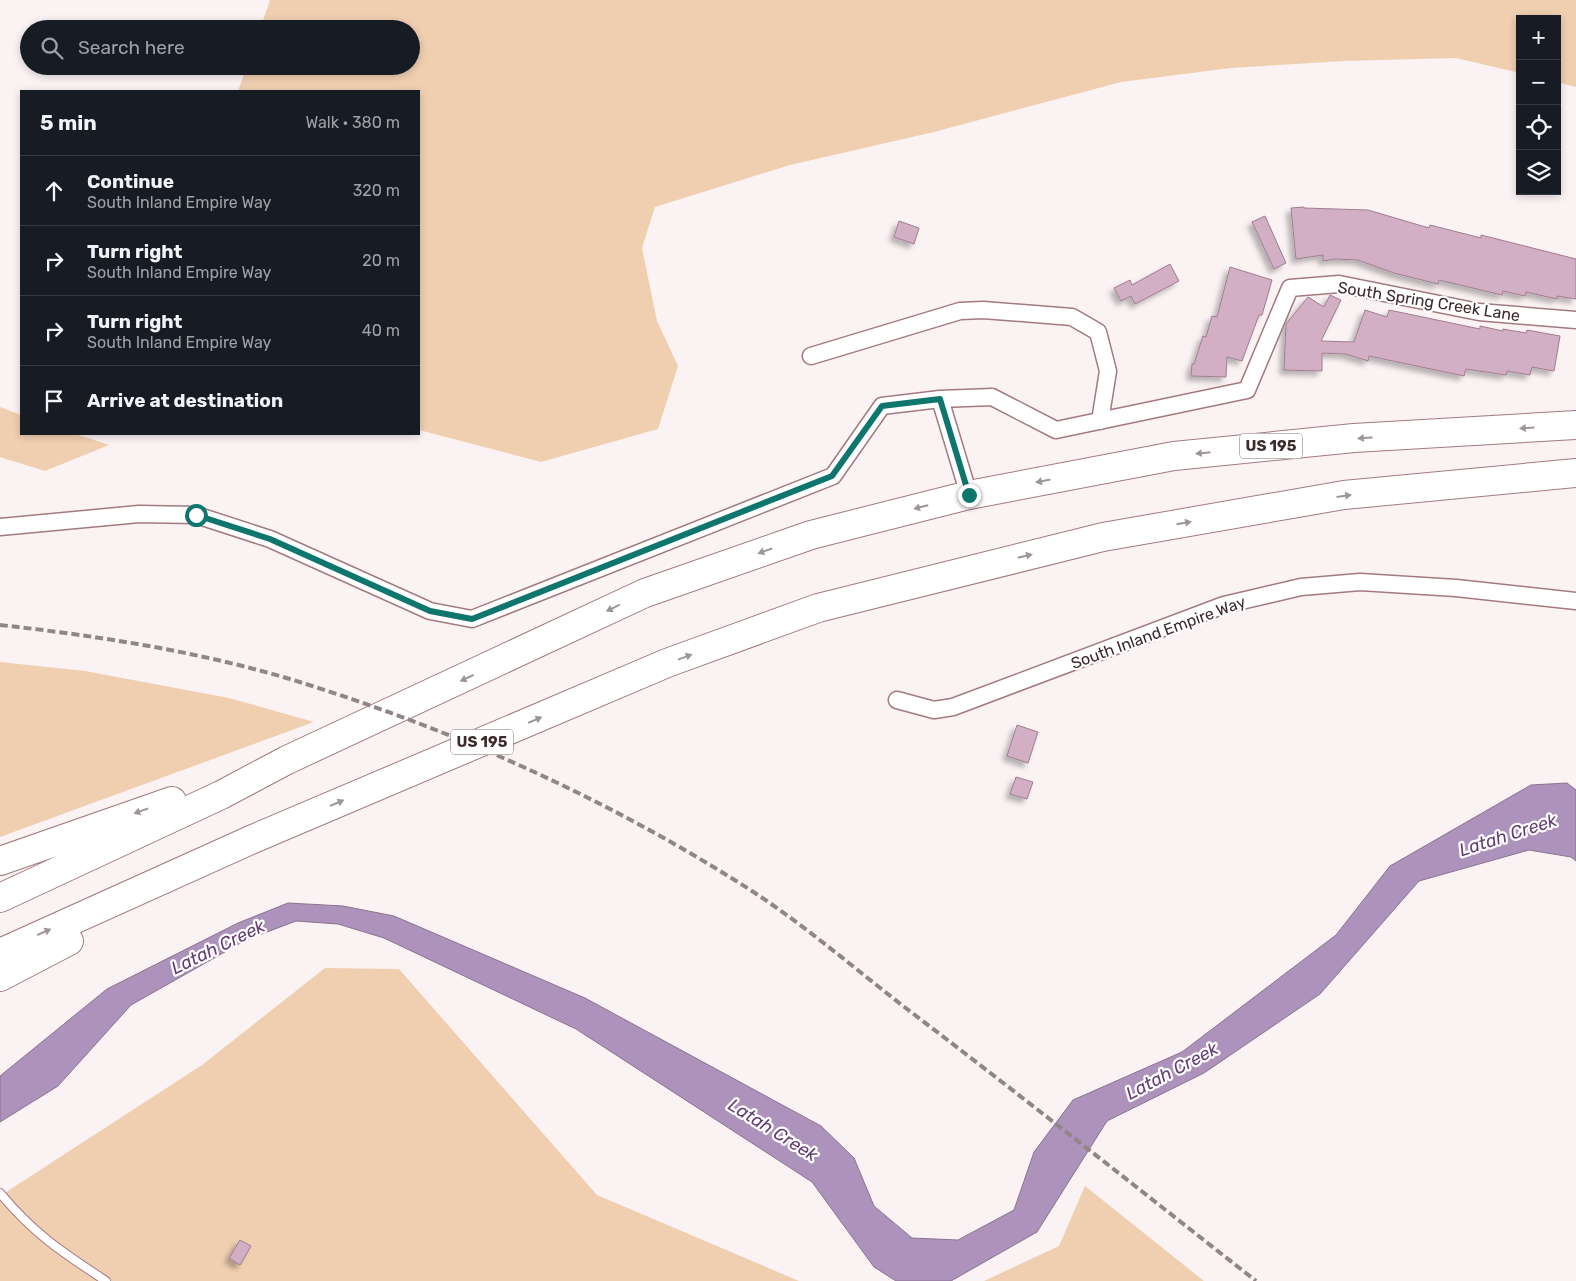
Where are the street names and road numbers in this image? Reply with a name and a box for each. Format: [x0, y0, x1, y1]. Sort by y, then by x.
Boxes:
street label: South Spring Creek Lane [1336, 278, 1521, 325]
road number: US 195 [1240, 434, 1302, 458]
street label: South Inland Empire Way [1068, 592, 1248, 673]
road number: US 195 [451, 730, 513, 754]

